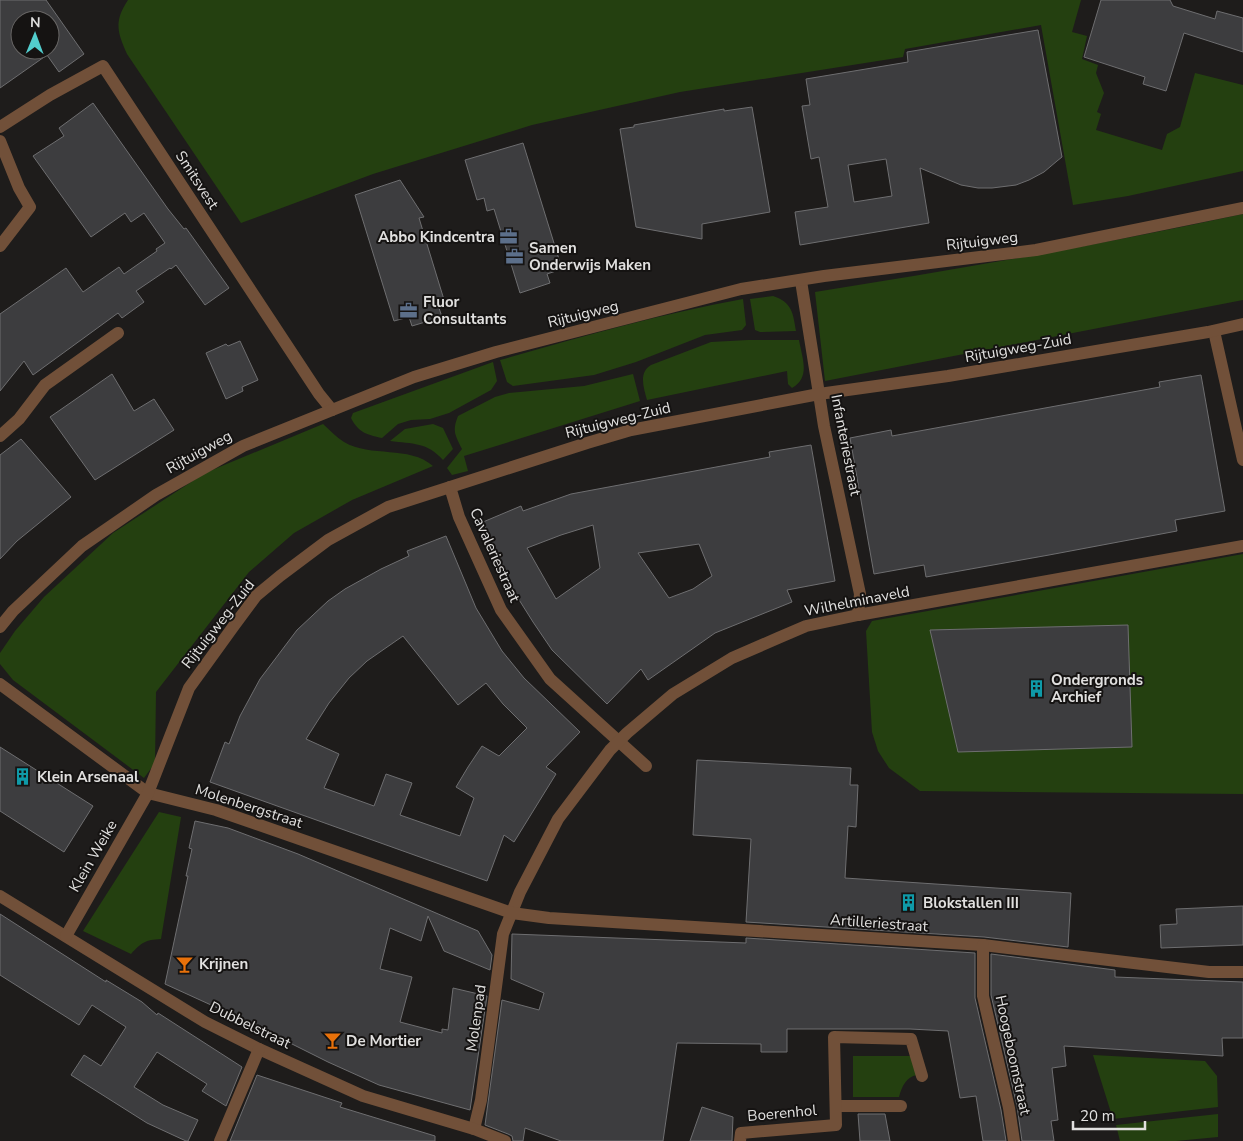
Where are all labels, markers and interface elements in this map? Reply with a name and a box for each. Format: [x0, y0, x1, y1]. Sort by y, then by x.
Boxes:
north arrow [10, 10, 60, 60]
text: N [30, 13, 41, 32]
street label: Smitsvest [171, 147, 224, 214]
place label: Abbo Kindcentra [378, 227, 495, 247]
office icon: Abbo Kindcentra [499, 227, 519, 247]
street label: Rijtuigweg [945, 227, 1019, 255]
place label: Samen Onderwijs Maken [529, 238, 651, 275]
office icon: Samen Onderwijs Maken [505, 247, 525, 267]
place label: Fluor Consultants [423, 292, 507, 329]
street label: Rijtuigweg [546, 296, 620, 332]
office icon: Fluor Consultants [399, 301, 419, 321]
street label: Rijtuigweg-Zuid [963, 329, 1073, 367]
street label: Infanteriestraat [826, 393, 866, 498]
street label: Rijtuigweg-Zuid [563, 397, 673, 443]
street label: Rijtuigweg [163, 426, 235, 478]
street label: Cavaleriestraat [465, 505, 525, 606]
street label: Rijtuigweg-Zuid [177, 575, 259, 673]
street label: Wilhelminaveld [803, 581, 911, 621]
place label: Ondergronds Archief [1051, 670, 1143, 707]
building icon: Ondergronds Archief [1027, 679, 1047, 699]
building icon: Klein Arsenaal [13, 767, 33, 787]
place label: Klein Arsenaal [37, 767, 139, 787]
street label: Molenbergstraat [193, 779, 306, 833]
street label: Klein Weike [64, 816, 122, 896]
building icon: Blokstallen III [899, 893, 919, 913]
place label: Blokstallen III [923, 893, 1019, 913]
street label: Artilleriestraat [829, 910, 929, 936]
bar icon: Krijnen [175, 954, 195, 974]
place label: Krijnen [199, 954, 248, 974]
street label: Molenpad [461, 983, 491, 1053]
street label: Hoogeboomstraat [991, 993, 1036, 1117]
street label: Dubbelstraat [206, 997, 295, 1054]
bar icon: De Mortier [322, 1031, 342, 1051]
place label: De Mortier [346, 1031, 421, 1051]
scale bar [1073, 1098, 1146, 1130]
street label: Boerenhol [746, 1100, 818, 1126]
text: 20 m [1080, 1106, 1115, 1126]

